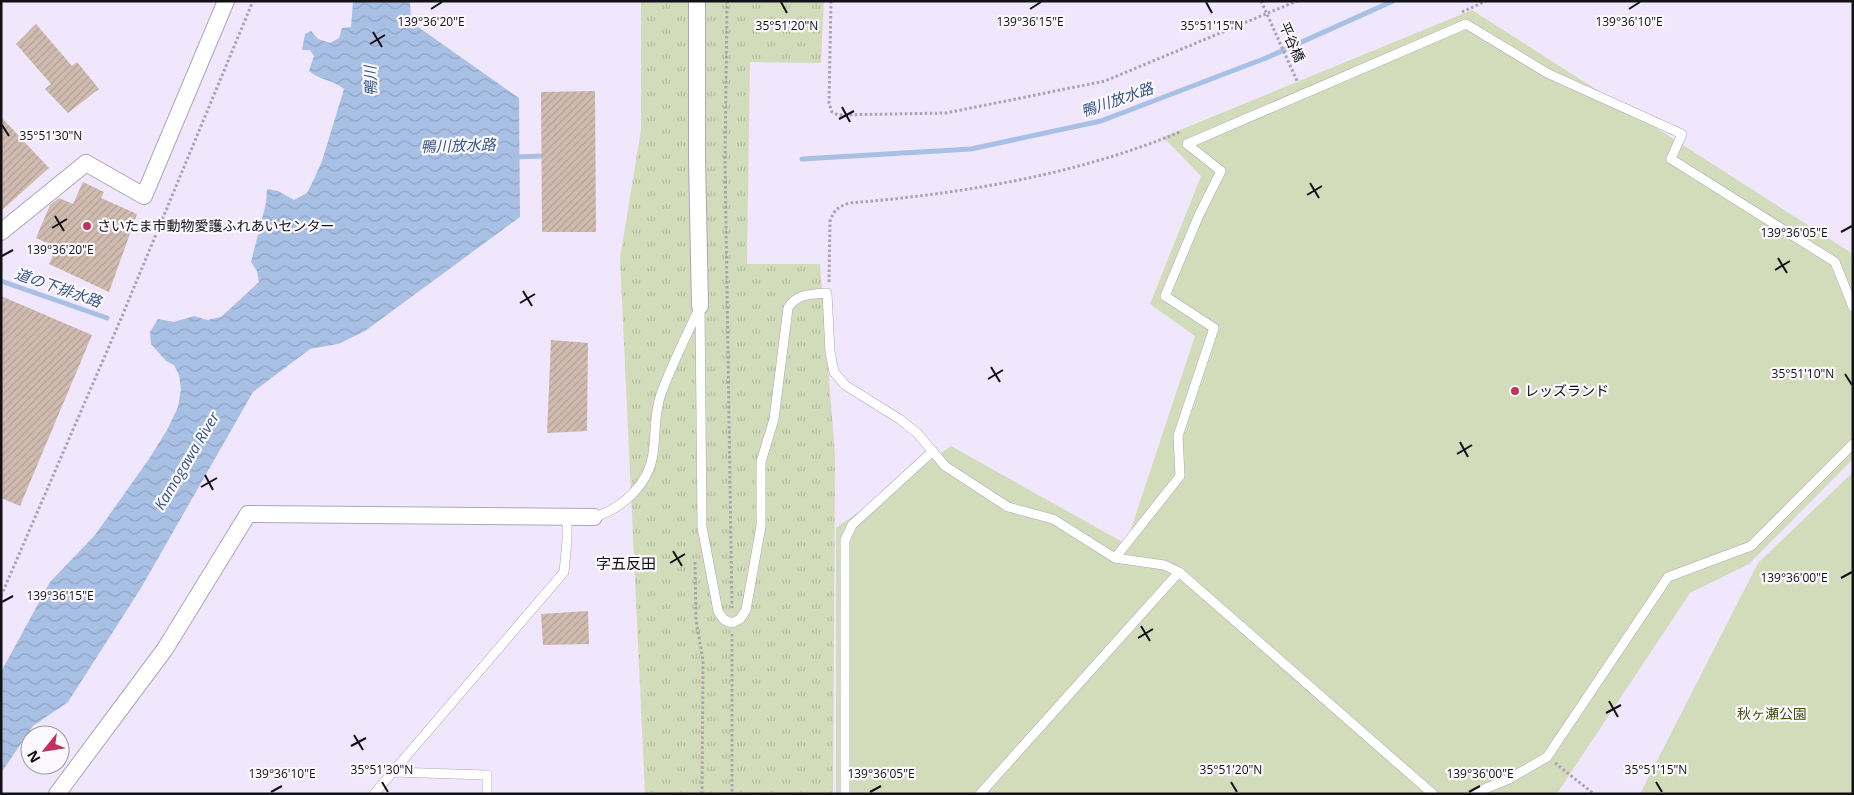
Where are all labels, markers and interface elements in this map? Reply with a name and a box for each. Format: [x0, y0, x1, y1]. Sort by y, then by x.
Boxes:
text: 139°36'20"E [397, 13, 465, 30]
text: 139°36'15"E [996, 13, 1064, 30]
text: 139°36'10"E [1595, 13, 1663, 30]
text: 35°51'20"N [756, 17, 818, 34]
text: 35°51'15"N [1181, 17, 1243, 34]
street label: 平谷橋 [1275, 19, 1310, 65]
water label: 鴨川 [359, 64, 381, 96]
water label: 鴨川放水路 [1078, 77, 1157, 121]
text: 35°51'30"N [20, 127, 82, 144]
water label: 鴨川放水路 [420, 134, 498, 156]
place label: さいたま市動物愛護ふれあいセンター [97, 216, 335, 235]
marker: さいたま市動物愛護ふれあいセンター [81, 220, 93, 232]
text: 139°36'05"E [1760, 224, 1828, 241]
text: 139°36'20"E [26, 241, 94, 258]
water label: 道の下排水路 [13, 263, 106, 312]
text: 35°51'10"N [1772, 365, 1834, 382]
place label: レッズランド [1525, 381, 1609, 400]
marker: レッズランド [1509, 385, 1521, 397]
water label: Kamogawa River [149, 407, 224, 513]
district label: 字五反田 [596, 553, 656, 573]
text: 139°36'00"E [1760, 569, 1828, 586]
text: 139°36'15"E [26, 587, 94, 604]
park label: 秋ヶ瀬公園 [1737, 704, 1807, 723]
north arrow [20, 725, 70, 775]
text: N [22, 747, 44, 766]
text: 35°51'30"N [351, 761, 413, 778]
text: 35°51'20"N [1200, 761, 1262, 778]
text: 35°51'15"N [1625, 761, 1687, 778]
text: 139°36'10"E [248, 765, 316, 782]
text: 139°36'05"E [847, 765, 915, 782]
text: 139°36'00"E [1446, 765, 1514, 782]

